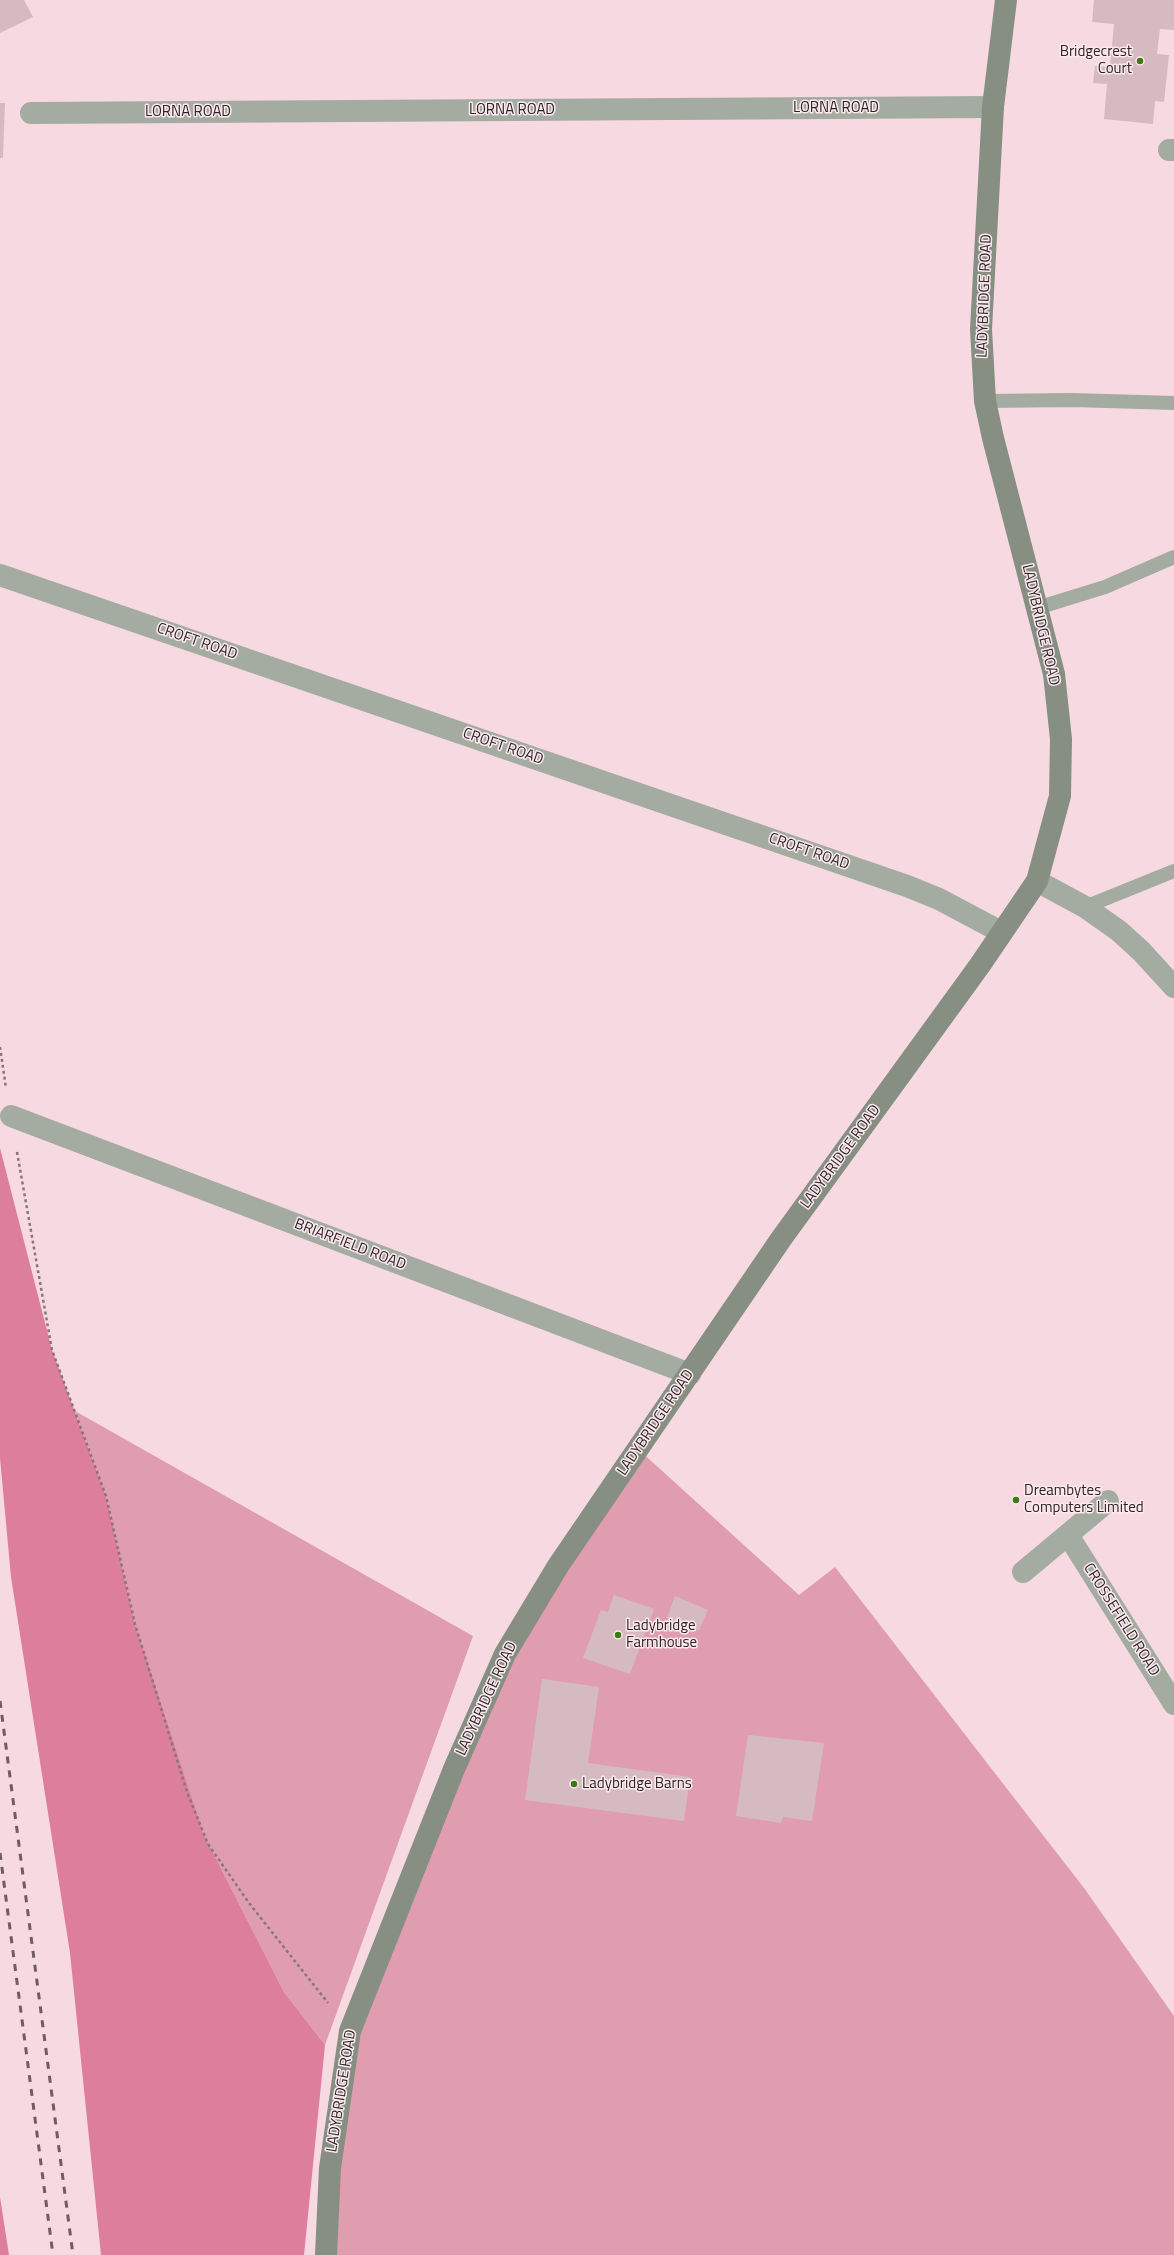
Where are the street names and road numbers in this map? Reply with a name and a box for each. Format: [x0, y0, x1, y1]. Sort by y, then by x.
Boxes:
street label: LORNA ROAD [793, 99, 879, 117]
street label: LORNA ROAD [469, 101, 555, 119]
street label: LORNA ROAD [145, 103, 231, 121]
street label: LADYBRIDGE ROAD [974, 234, 996, 358]
street label: LADYBRIDGE ROAD [1017, 563, 1063, 687]
street label: CROFT ROAD [154, 620, 240, 664]
street label: CROFT ROAD [460, 725, 546, 769]
street label: CROFT ROAD [766, 830, 852, 874]
street label: LADYBRIDGE ROAD [797, 1102, 885, 1212]
street label: BRIARFIELD ROAD [292, 1215, 408, 1275]
street label: LADYBRIDGE ROAD [614, 1367, 698, 1479]
street label: CROSSEFIELD ROAD [1079, 1560, 1163, 1680]
street label: LADYBRIDGE ROAD [453, 1639, 521, 1759]
street label: LADYBRIDGE ROAD [323, 2029, 361, 2153]

